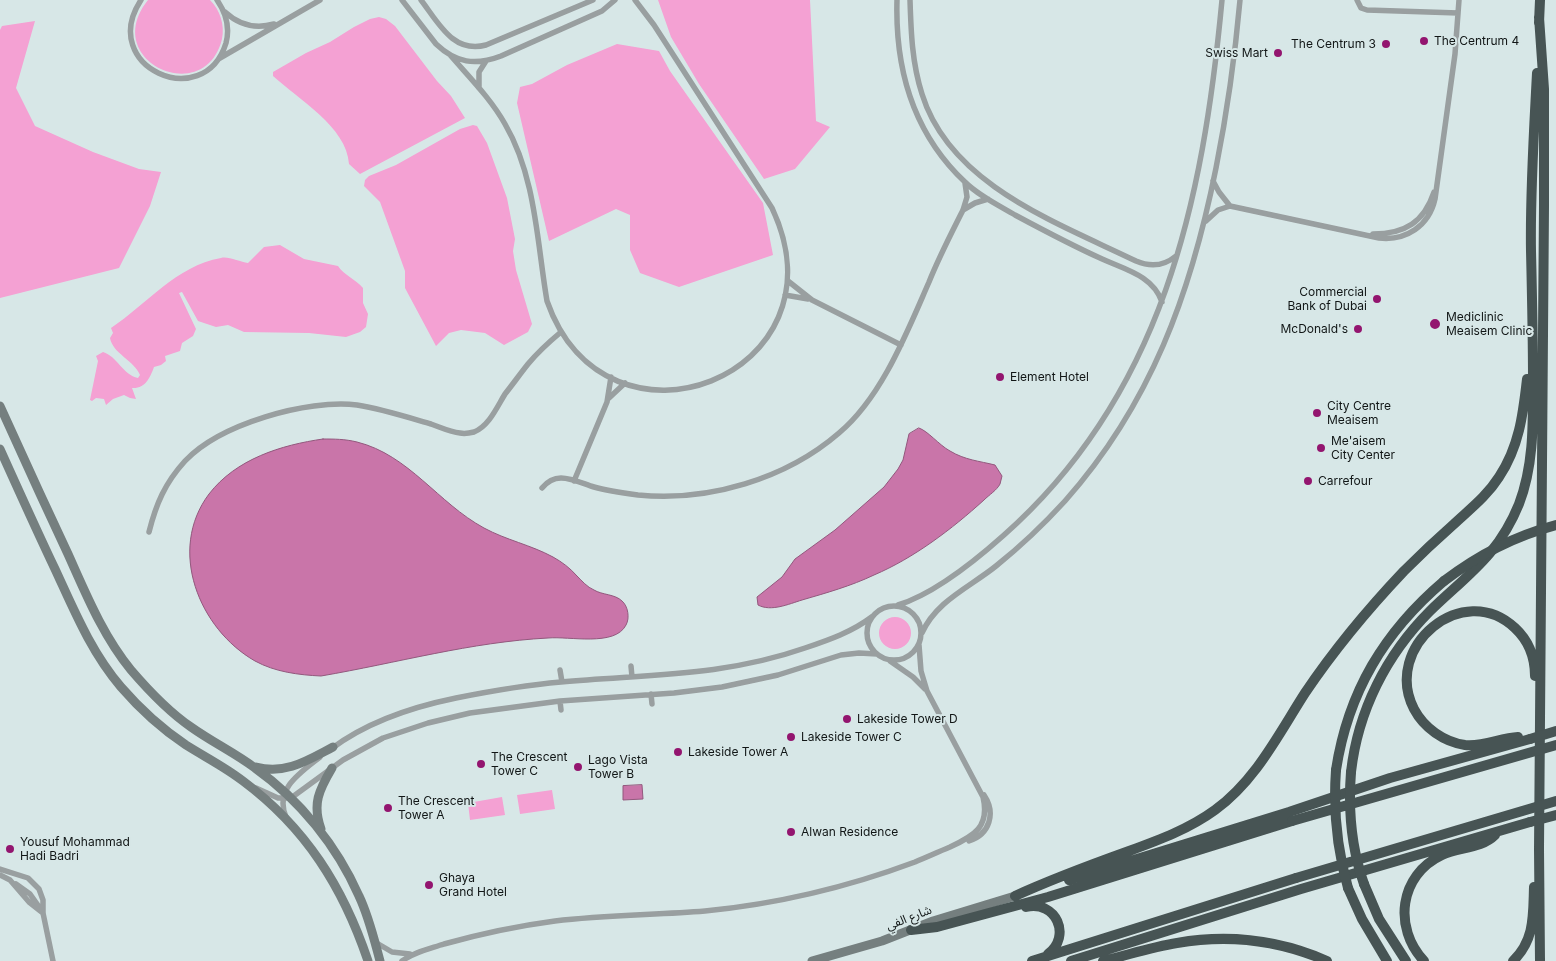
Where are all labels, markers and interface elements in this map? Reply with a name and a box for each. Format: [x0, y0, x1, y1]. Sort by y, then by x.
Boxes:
place label: The Centrum 4 [1434, 34, 1519, 48]
marker: The Centrum 4 [1418, 35, 1430, 47]
place label: The Centrum 3 [1291, 37, 1376, 51]
marker: The Centrum 3 [1380, 38, 1392, 50]
place label: Swiss Mart [1205, 46, 1268, 60]
marker: Swiss Mart [1272, 47, 1284, 59]
place label: Commercial Bank of Dubai [1287, 285, 1367, 313]
marker: Commercial Bank of Dubai [1371, 293, 1383, 305]
place label: Mediclinic Meaisem Clinic [1446, 310, 1532, 338]
marker: Mediclinic Meaisem Clinic [1428, 317, 1442, 331]
place label: McDonald's [1280, 322, 1348, 336]
marker: McDonald's [1352, 323, 1364, 335]
place label: Element Hotel [1010, 370, 1089, 384]
marker: Element Hotel [994, 371, 1006, 383]
place label: City Centre Meaisem [1327, 399, 1391, 427]
marker: City Centre Meaisem [1311, 407, 1323, 419]
place label: Me'aisem City Center [1331, 434, 1395, 462]
marker: Me'aisem City Center [1315, 442, 1327, 454]
place label: Carrefour [1318, 474, 1372, 488]
marker: Carrefour [1302, 475, 1314, 487]
place label: Lakeside Tower D [857, 712, 958, 726]
marker: Lakeside Tower D [841, 713, 853, 725]
place label: Lakeside Tower C [801, 730, 902, 744]
marker: Lakeside Tower C [785, 731, 797, 743]
place label: Lakeside Tower A [688, 745, 788, 759]
marker: Lakeside Tower A [672, 746, 684, 758]
place label: The Crescent Tower C [491, 750, 567, 778]
place label: Lago Vista Tower B [588, 753, 648, 781]
marker: The Crescent Tower C [475, 758, 487, 770]
marker: Lago Vista Tower B [572, 761, 584, 773]
place label: The Crescent Tower A [398, 794, 474, 822]
marker: The Crescent Tower A [382, 802, 394, 814]
place label: Alwan Residence [801, 825, 898, 839]
marker: Alwan Residence [785, 826, 797, 838]
place label: Yousuf Mohammad Hadi Badri [20, 835, 130, 863]
marker: Yousuf Mohammad Hadi Badri [4, 843, 16, 855]
place label: Ghaya Grand Hotel [439, 871, 507, 899]
marker: Ghaya Grand Hotel [423, 879, 435, 891]
street label: شارع الفي [884, 903, 934, 933]

